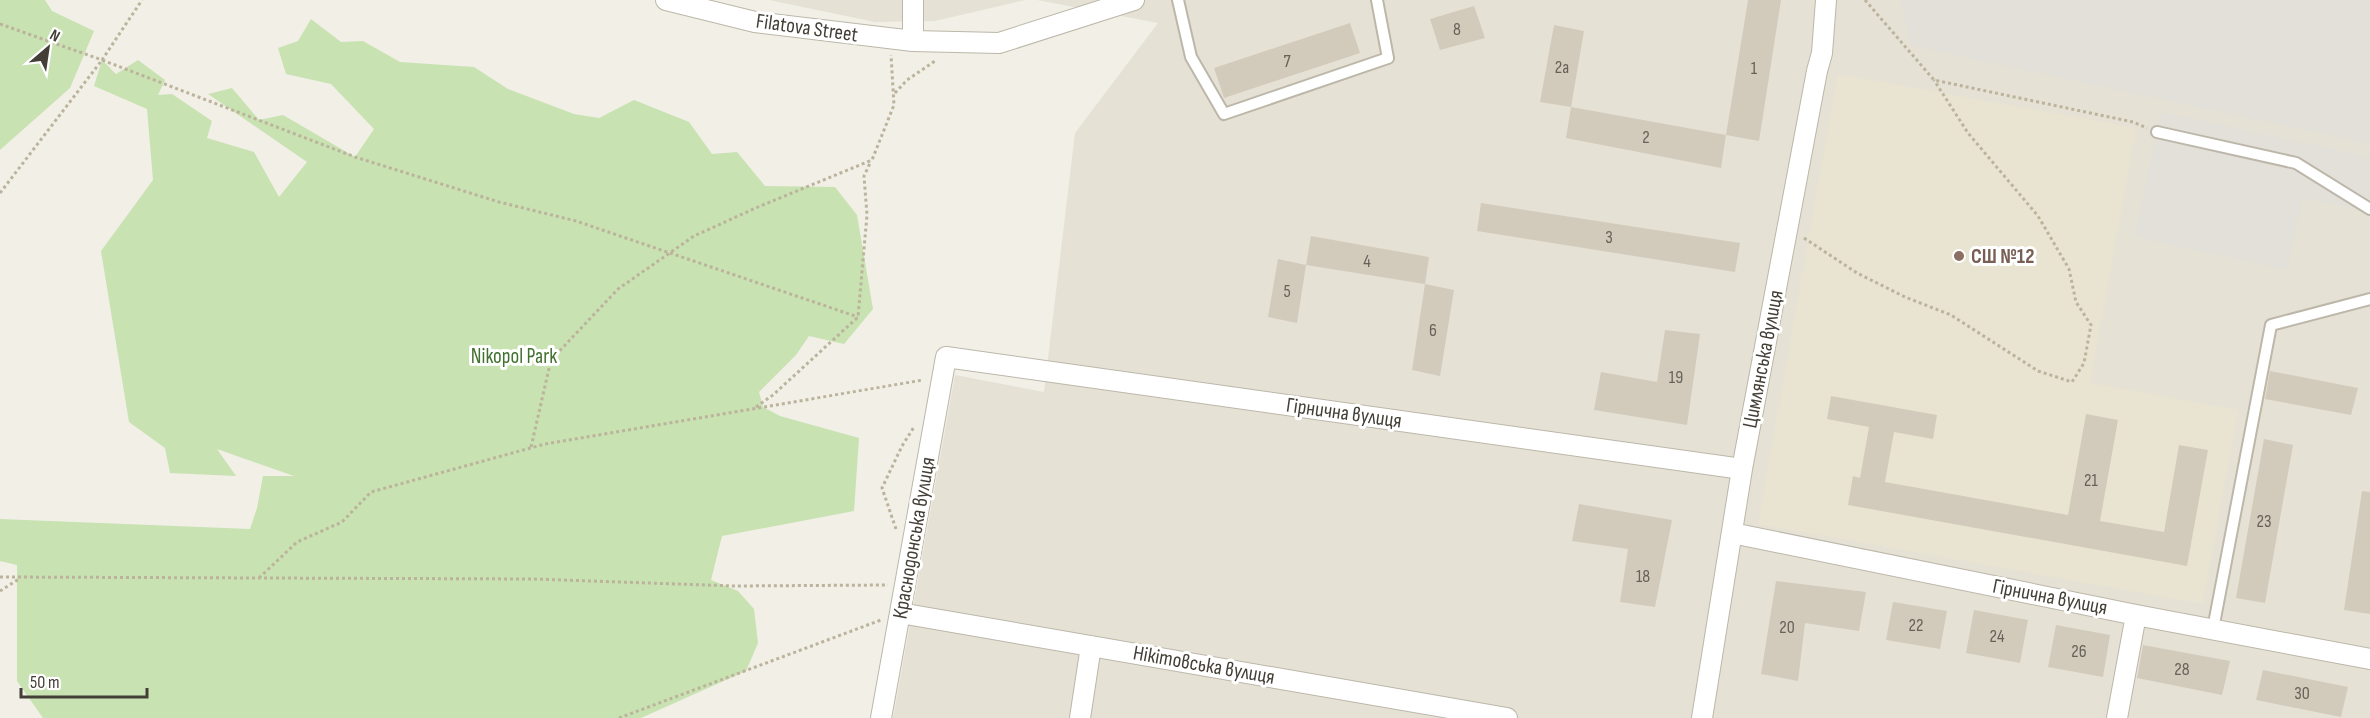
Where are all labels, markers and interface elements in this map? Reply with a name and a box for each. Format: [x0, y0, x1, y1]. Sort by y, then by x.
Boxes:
street label: Filatova Street [755, 8, 859, 48]
north arrow [18, 18, 78, 78]
house number: 8 [1453, 19, 1461, 40]
text: N [46, 26, 63, 47]
house number: 7 [1283, 51, 1291, 72]
house number: 2а [1555, 57, 1569, 78]
house number: 1 [1751, 58, 1758, 79]
house number: 2 [1642, 127, 1650, 148]
house number: 3 [1605, 227, 1613, 248]
place label: СШ №12 [1971, 244, 2034, 269]
marker: СШ №12 [1952, 249, 1966, 263]
house number: 4 [1363, 251, 1371, 272]
house number: 5 [1283, 281, 1291, 302]
street label: Цимлянська вулиця [1737, 288, 1789, 430]
house number: 6 [1429, 320, 1437, 341]
park label: Nikopol Park [471, 344, 557, 369]
house number: 19 [1669, 367, 1683, 388]
street label: Гірнична вулиця [1285, 393, 1403, 433]
street label: Краснодонська вулиця [887, 455, 941, 621]
house number: 21 [2084, 470, 2099, 491]
house number: 23 [2257, 511, 2272, 532]
house number: 18 [1636, 566, 1650, 587]
street label: Гірнична вулиця [1991, 574, 2109, 620]
house number: 22 [1909, 615, 1923, 636]
house number: 20 [1779, 617, 1795, 638]
house number: 24 [1990, 626, 2005, 647]
street label: Нікітовська вулиця [1131, 640, 1277, 690]
house number: 26 [2071, 641, 2087, 662]
house number: 28 [2174, 659, 2190, 680]
scale bar [21, 661, 147, 699]
text: 50 m [30, 672, 60, 693]
house number: 30 [2294, 683, 2310, 704]

